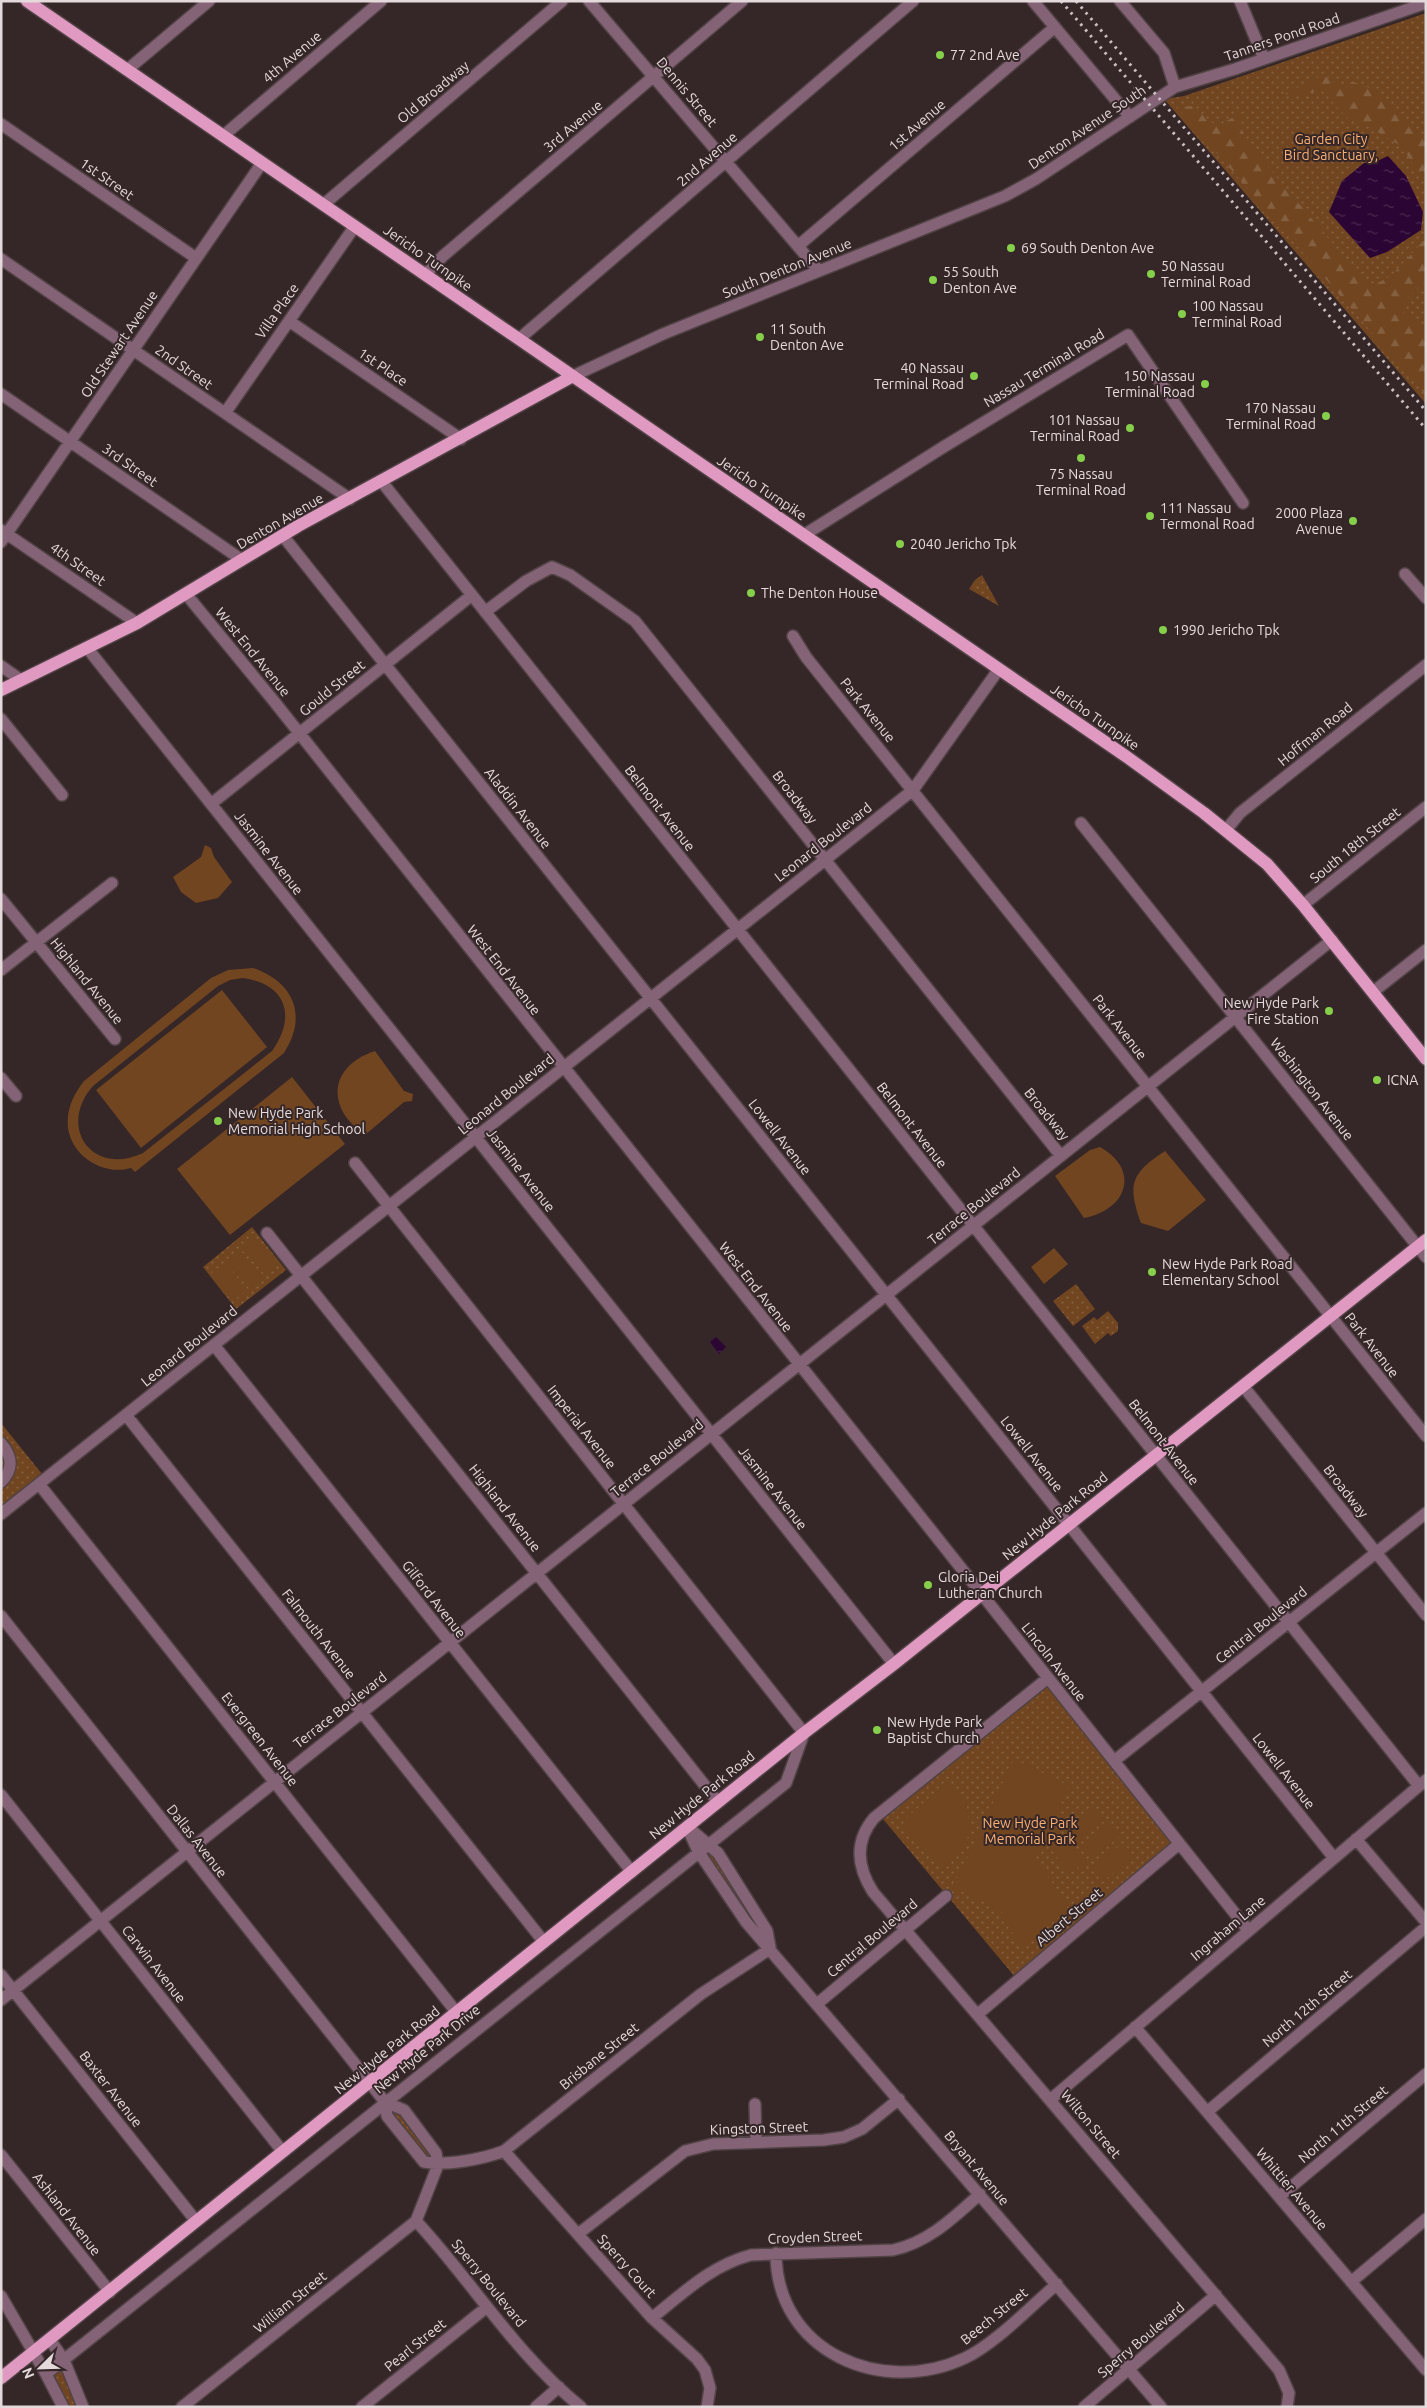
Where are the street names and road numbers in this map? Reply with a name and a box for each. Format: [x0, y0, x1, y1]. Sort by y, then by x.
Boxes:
street label: Tanners Pond Road [1222, 10, 1342, 64]
street label: 4th Avenue [259, 28, 325, 86]
street label: Dennis Street [653, 54, 721, 130]
street label: Old Broadway [394, 57, 472, 127]
street label: Denton Avenue South [1025, 82, 1149, 172]
street label: 1st Avenue [885, 96, 949, 154]
street label: 3rd Avenue [540, 97, 606, 155]
street label: 2nd Avenue [674, 129, 740, 189]
street label: 1st Street [77, 155, 137, 204]
street label: Jericho Turnpike [381, 222, 475, 294]
street label: South Denton Avenue [720, 235, 854, 301]
street label: Villa Place [252, 280, 302, 342]
street label: Old Stewart Avenue [77, 287, 161, 401]
street label: Nassau Terminal Road [981, 326, 1107, 410]
street label: 2nd Street [152, 341, 216, 393]
street label: 1st Place [355, 345, 411, 389]
street label: 3rd Street [99, 440, 161, 490]
street label: Jericho Turnpike [714, 452, 810, 524]
street label: Denton Avenue [234, 490, 326, 552]
street label: 4th Street [47, 539, 109, 589]
street label: West End Avenue [212, 604, 294, 700]
street label: Gould Street [296, 656, 368, 719]
street label: Park Avenue [837, 675, 899, 745]
street label: Jericho Turnpike [1048, 681, 1142, 753]
street label: Hoffman Road [1274, 699, 1356, 769]
street label: Belmont Avenue [622, 762, 698, 854]
street label: Aladdin Avenue [481, 764, 555, 852]
street label: Broadway [769, 767, 821, 827]
street label: Leonard Boulevard [771, 799, 875, 885]
street label: South 18th Street [1307, 803, 1404, 886]
street label: Jasmine Avenue [231, 808, 307, 898]
street label: West End Avenue [464, 922, 544, 1018]
street label: Highland Avenue [47, 935, 127, 1027]
street label: Park Avenue [1090, 991, 1150, 1063]
street label: Washington Avenue [1267, 1035, 1357, 1143]
street label: Leonard Boulevard [455, 1050, 557, 1138]
street label: Belmont Avenue [874, 1079, 950, 1171]
street label: Broadway [1021, 1085, 1073, 1144]
street label: Lowell Avenue [746, 1096, 814, 1178]
street label: Jasmine Avenue [483, 1125, 559, 1215]
street label: Terrace Boulevard [925, 1164, 1023, 1248]
street label: West End Avenue [716, 1239, 796, 1335]
street label: Leonard Boulevard [138, 1302, 240, 1390]
street label: Park Avenue [1342, 1309, 1402, 1381]
street label: Imperial Avenue [544, 1382, 620, 1472]
street label: Belmont Avenue [1126, 1396, 1202, 1488]
street label: Lowell Avenue [998, 1413, 1066, 1495]
street label: Terrace Boulevard [608, 1416, 706, 1500]
street label: Jasmine Avenue [735, 1443, 811, 1533]
street label: Highland Avenue [466, 1461, 544, 1555]
street label: Broadway [1320, 1461, 1372, 1521]
street label: New Hyde Park Road [999, 1469, 1111, 1563]
street label: Gilford Avenue [399, 1557, 469, 1641]
street label: Central Boulevard [1212, 1583, 1310, 1667]
street label: Falmouth Avenue [279, 1586, 359, 1682]
street label: Lincoln Avenue [1018, 1620, 1090, 1704]
street label: Terrace Boulevard [290, 1669, 390, 1751]
street label: Evergreen Avenue [218, 1689, 302, 1789]
street label: Lowell Avenue [1250, 1730, 1318, 1812]
street label: New Hyde Park Road [646, 1748, 758, 1842]
street label: Dallas Avenue [164, 1801, 230, 1881]
street label: Albert Street [1033, 1884, 1106, 1949]
street label: Ingraham Lane [1187, 1892, 1269, 1964]
street label: Central Boulevard [824, 1896, 920, 1980]
street label: Carwin Avenue [119, 1922, 189, 2006]
street label: North 12th Street [1259, 1966, 1355, 2050]
street label: New Hyde Park Drive [371, 2001, 483, 2097]
street label: New Hyde Park Road [331, 2003, 443, 2097]
street label: Brisbane Street [556, 2019, 642, 2093]
street label: Baxter Avenue [76, 2048, 146, 2130]
street label: North 11th Street [1295, 2082, 1391, 2166]
street label: Wilton Street [1058, 2087, 1125, 2162]
street label: Kingston Street [710, 2118, 809, 2138]
street label: Bryant Avenue [941, 2127, 1013, 2209]
street label: Whittier Avenue [1253, 2145, 1331, 2233]
street label: Ashland Avenue [30, 2169, 104, 2259]
street label: Croyden Street [767, 2227, 863, 2247]
street label: Sperry Court [594, 2231, 660, 2301]
street label: Sperry Boulevard [449, 2236, 529, 2330]
street label: William Street [250, 2267, 330, 2336]
street label: Beech Street [957, 2284, 1031, 2348]
street label: Sperry Boulevard [1094, 2299, 1188, 2381]
street label: Pearl Street [381, 2315, 449, 2375]

